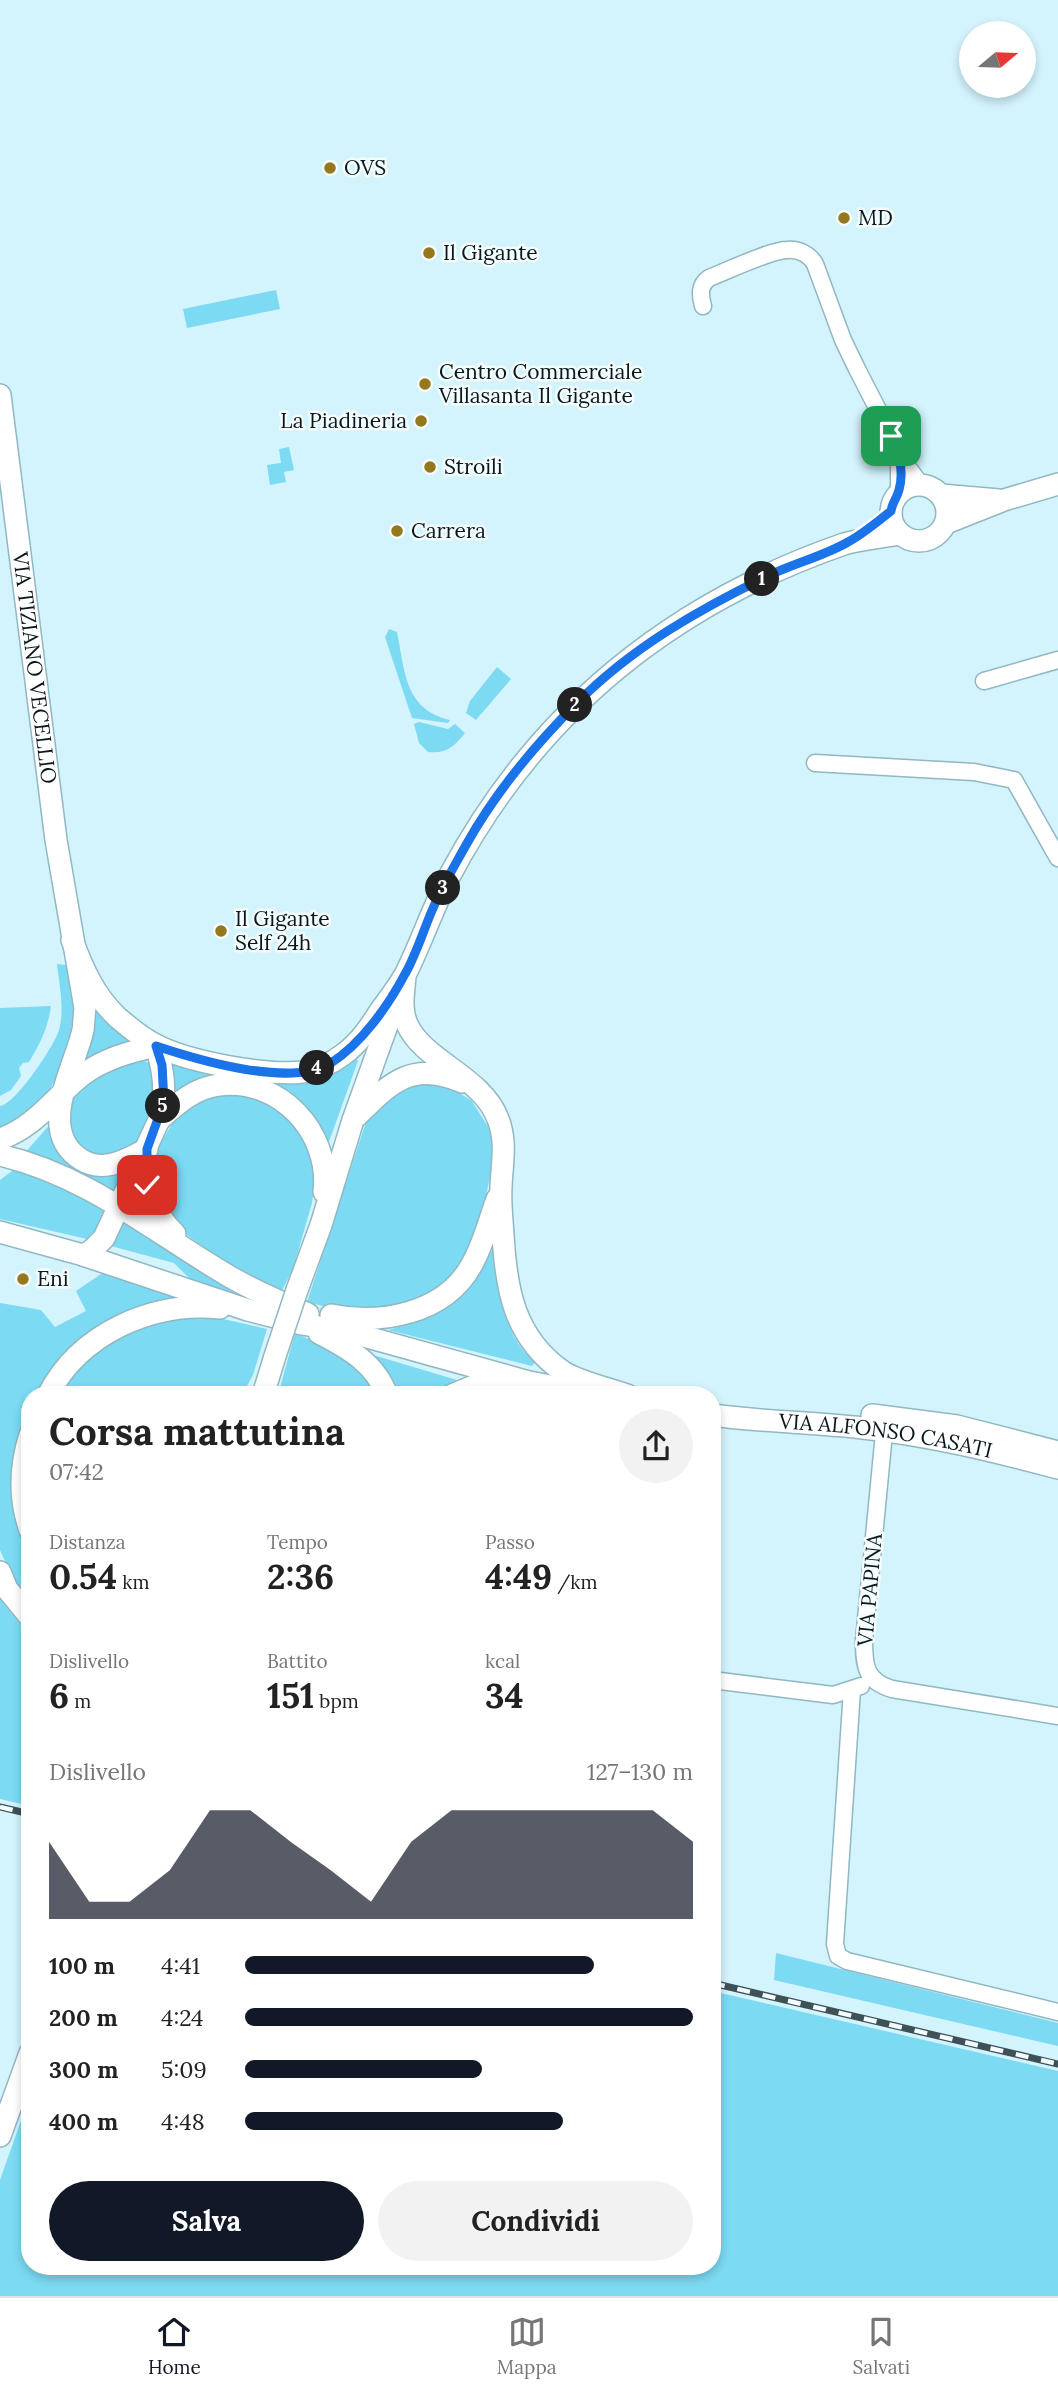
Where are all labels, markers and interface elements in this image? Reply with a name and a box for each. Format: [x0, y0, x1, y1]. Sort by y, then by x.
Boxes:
north arrow [959, 21, 1036, 98]
map controls [959, 21, 1036, 98]
place label: OVS [344, 154, 386, 181]
marker: OVS [322, 160, 338, 176]
place label: MD [858, 204, 893, 231]
marker: MD [836, 210, 852, 226]
place label: Il Gigante [443, 239, 538, 266]
marker: Il Gigante [421, 245, 437, 261]
place label: Centro Commerciale Villasanta Il Gigante [438, 358, 642, 409]
marker: Centro Commerciale Villasanta Il Gigante [417, 376, 433, 392]
pin [861, 406, 921, 466]
place label: La Piadineria [280, 407, 407, 434]
marker: La Piadineria [413, 413, 429, 429]
icon: arrive [872, 417, 910, 455]
place label: Stroili [444, 453, 503, 480]
marker: Stroili [422, 459, 438, 475]
place label: Carrera [411, 517, 486, 544]
marker: Carrera [389, 523, 405, 539]
street label: VIA TIZIANO VECELLIO [7, 549, 63, 785]
pin: 1 [744, 562, 780, 596]
text: 1 [758, 566, 765, 590]
pin: 2 [558, 688, 592, 722]
text: 2 [569, 692, 580, 716]
pin: 3 [426, 870, 460, 906]
text: 3 [437, 875, 448, 899]
place label: Il Gigante Self 24h [235, 905, 330, 956]
marker: Il Gigante Self 24h [213, 923, 229, 939]
pin: 4 [300, 1050, 334, 1086]
text: 4 [311, 1055, 322, 1079]
pin: 5 [146, 1088, 180, 1124]
text: 5 [157, 1093, 168, 1117]
pin [117, 1155, 177, 1215]
icon: check [128, 1166, 166, 1204]
place label: Eni [37, 1265, 69, 1292]
marker: Eni [15, 1271, 31, 1287]
text: Corsa mattutina [49, 1407, 345, 1455]
street label: VIA ALFONSO CASATI [777, 1407, 995, 1464]
button: share [619, 1409, 693, 1483]
text: 07:42 [49, 1457, 104, 1486]
text: Distanza [49, 1530, 126, 1554]
text: Tempo [267, 1530, 328, 1554]
text: Passo [485, 1530, 535, 1554]
street label: VIA PAPINA [851, 1531, 888, 1649]
text: 0.54 [49, 1554, 117, 1599]
text: 2:36 [267, 1554, 334, 1599]
text: 4:49 [485, 1554, 552, 1599]
text: km [117, 1570, 149, 1594]
text: /km [552, 1570, 598, 1594]
text: Dislivello [49, 1649, 129, 1673]
text: Battito [267, 1649, 328, 1673]
text: kcal [485, 1649, 520, 1673]
text: 6 [49, 1673, 69, 1718]
text: 151 [267, 1673, 314, 1718]
text: 34 [485, 1673, 524, 1718]
text: m [69, 1689, 91, 1713]
text: bpm [314, 1689, 359, 1713]
text: Dislivello [49, 1757, 146, 1786]
text: 127–130 m [587, 1757, 693, 1786]
text: 100 m [49, 1951, 115, 1980]
text: 4:41 [161, 1951, 200, 1980]
text: 200 m [49, 2003, 118, 2032]
text: 4:24 [161, 2003, 204, 2032]
text: 300 m [49, 2055, 118, 2084]
text: 5:09 [161, 2055, 207, 2084]
text: 400 m [49, 2107, 118, 2136]
text: 4:48 [161, 2107, 205, 2136]
button: Salva [49, 2181, 364, 2261]
button: Condividi [378, 2181, 693, 2261]
tab: Home [148, 2313, 201, 2379]
tab: Mappa [497, 2313, 557, 2379]
tab: Salvati [853, 2313, 910, 2379]

